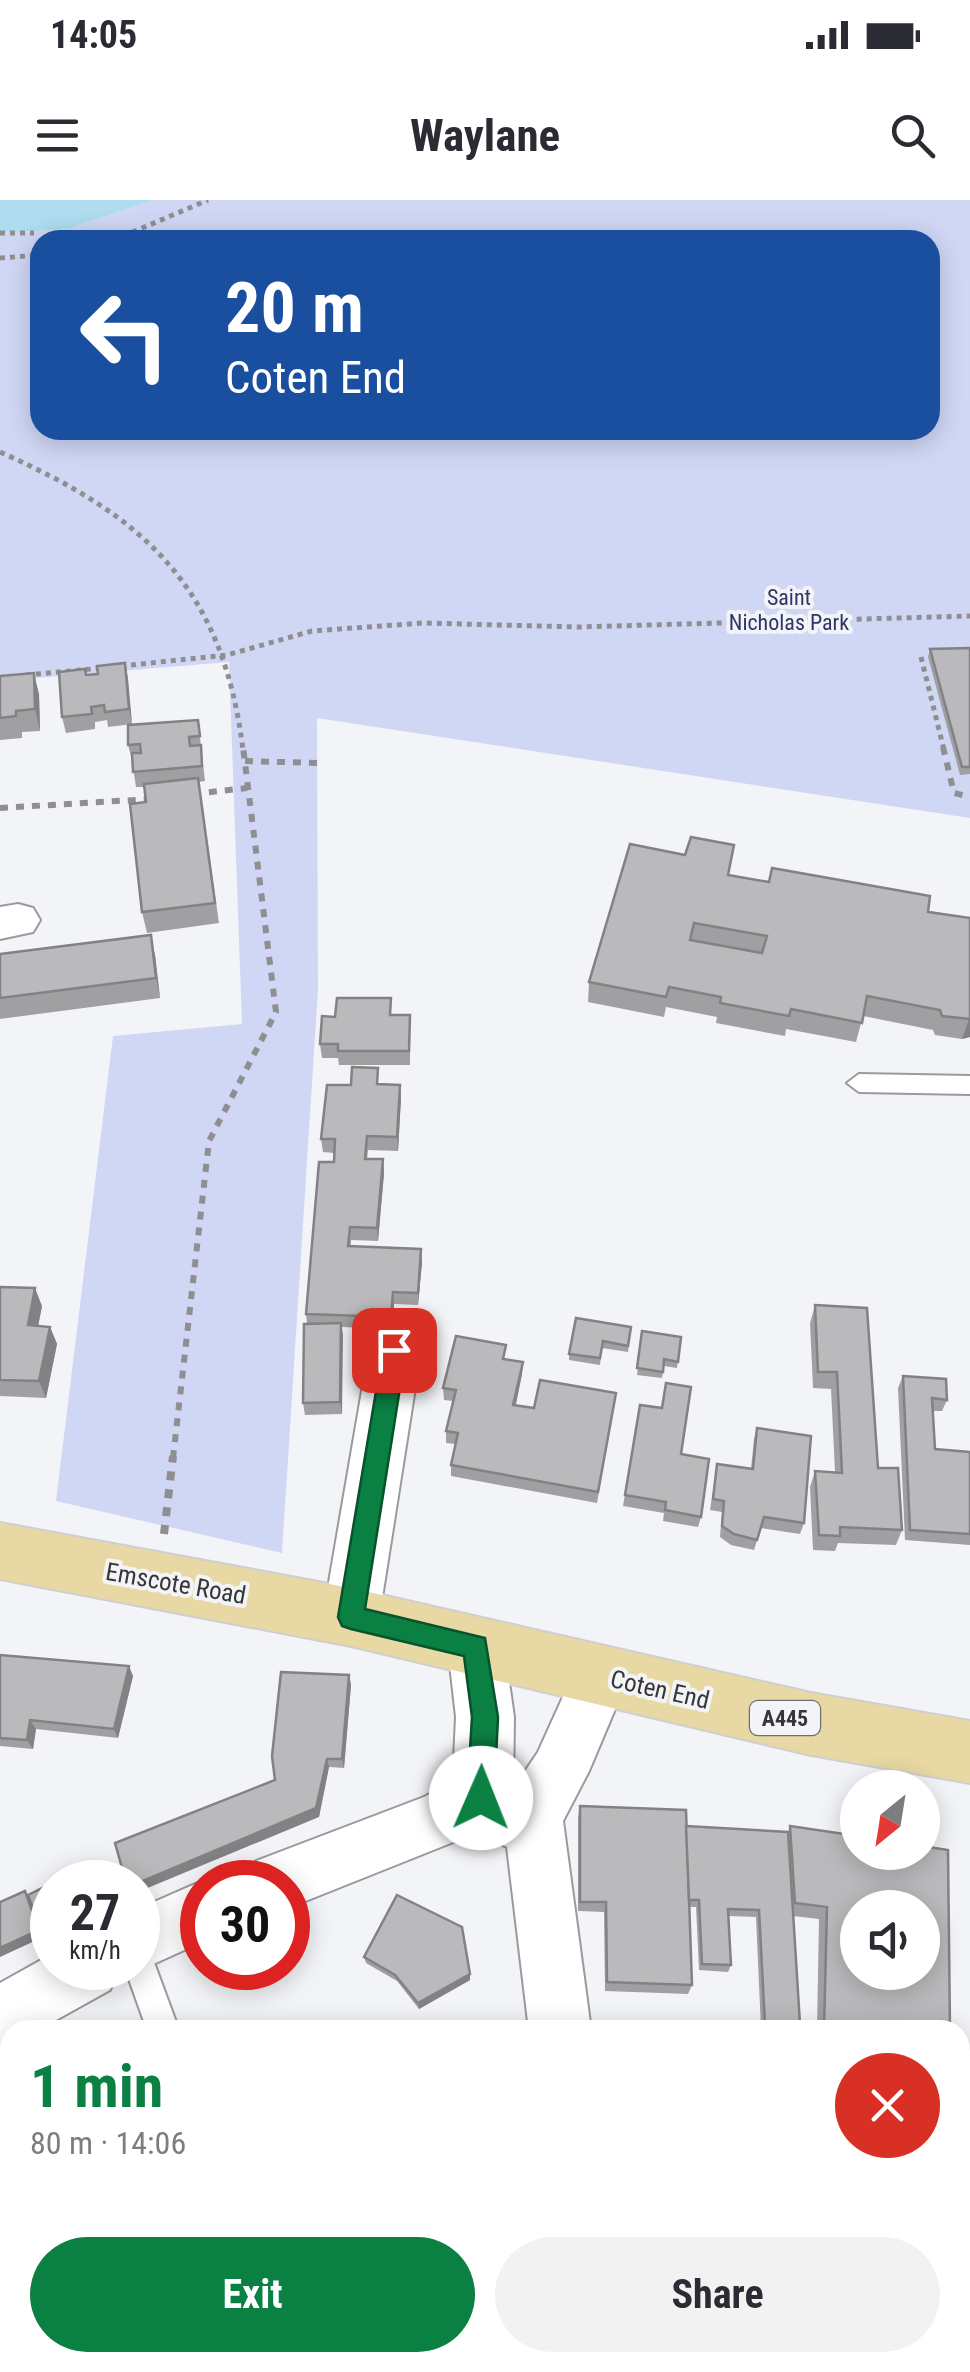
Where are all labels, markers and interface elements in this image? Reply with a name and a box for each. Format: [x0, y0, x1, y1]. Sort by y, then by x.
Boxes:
text: 14:05 [50, 13, 137, 57]
icon: menu [30, 108, 85, 163]
icon: search [885, 108, 940, 163]
text: Waylane [410, 109, 560, 162]
text: 20 m [225, 267, 364, 349]
icon: left [60, 270, 190, 400]
text: Coten End [225, 351, 406, 404]
park label: Saint Nicholas Park [729, 585, 849, 635]
pin [352, 1308, 437, 1393]
icon: arrive [367, 1323, 422, 1378]
street label: Emscote Road [104, 1557, 248, 1610]
street label: Coten End [608, 1664, 712, 1715]
road number: A445 [750, 1701, 820, 1735]
position arrow [429, 1746, 533, 1850]
north arrow [840, 1770, 940, 1870]
map controls [840, 1770, 940, 1990]
speed limit sign: 30 [180, 1860, 310, 1990]
text: 27 [70, 1884, 120, 1942]
button: sound [840, 1890, 940, 1990]
text: km/h [69, 1936, 121, 1965]
text: 1 min [30, 2051, 163, 2122]
button: close [835, 2053, 940, 2158]
text: 80 m · 14:06 [30, 2124, 186, 2162]
button: Exit [30, 2237, 475, 2352]
button: Share [495, 2237, 940, 2352]

